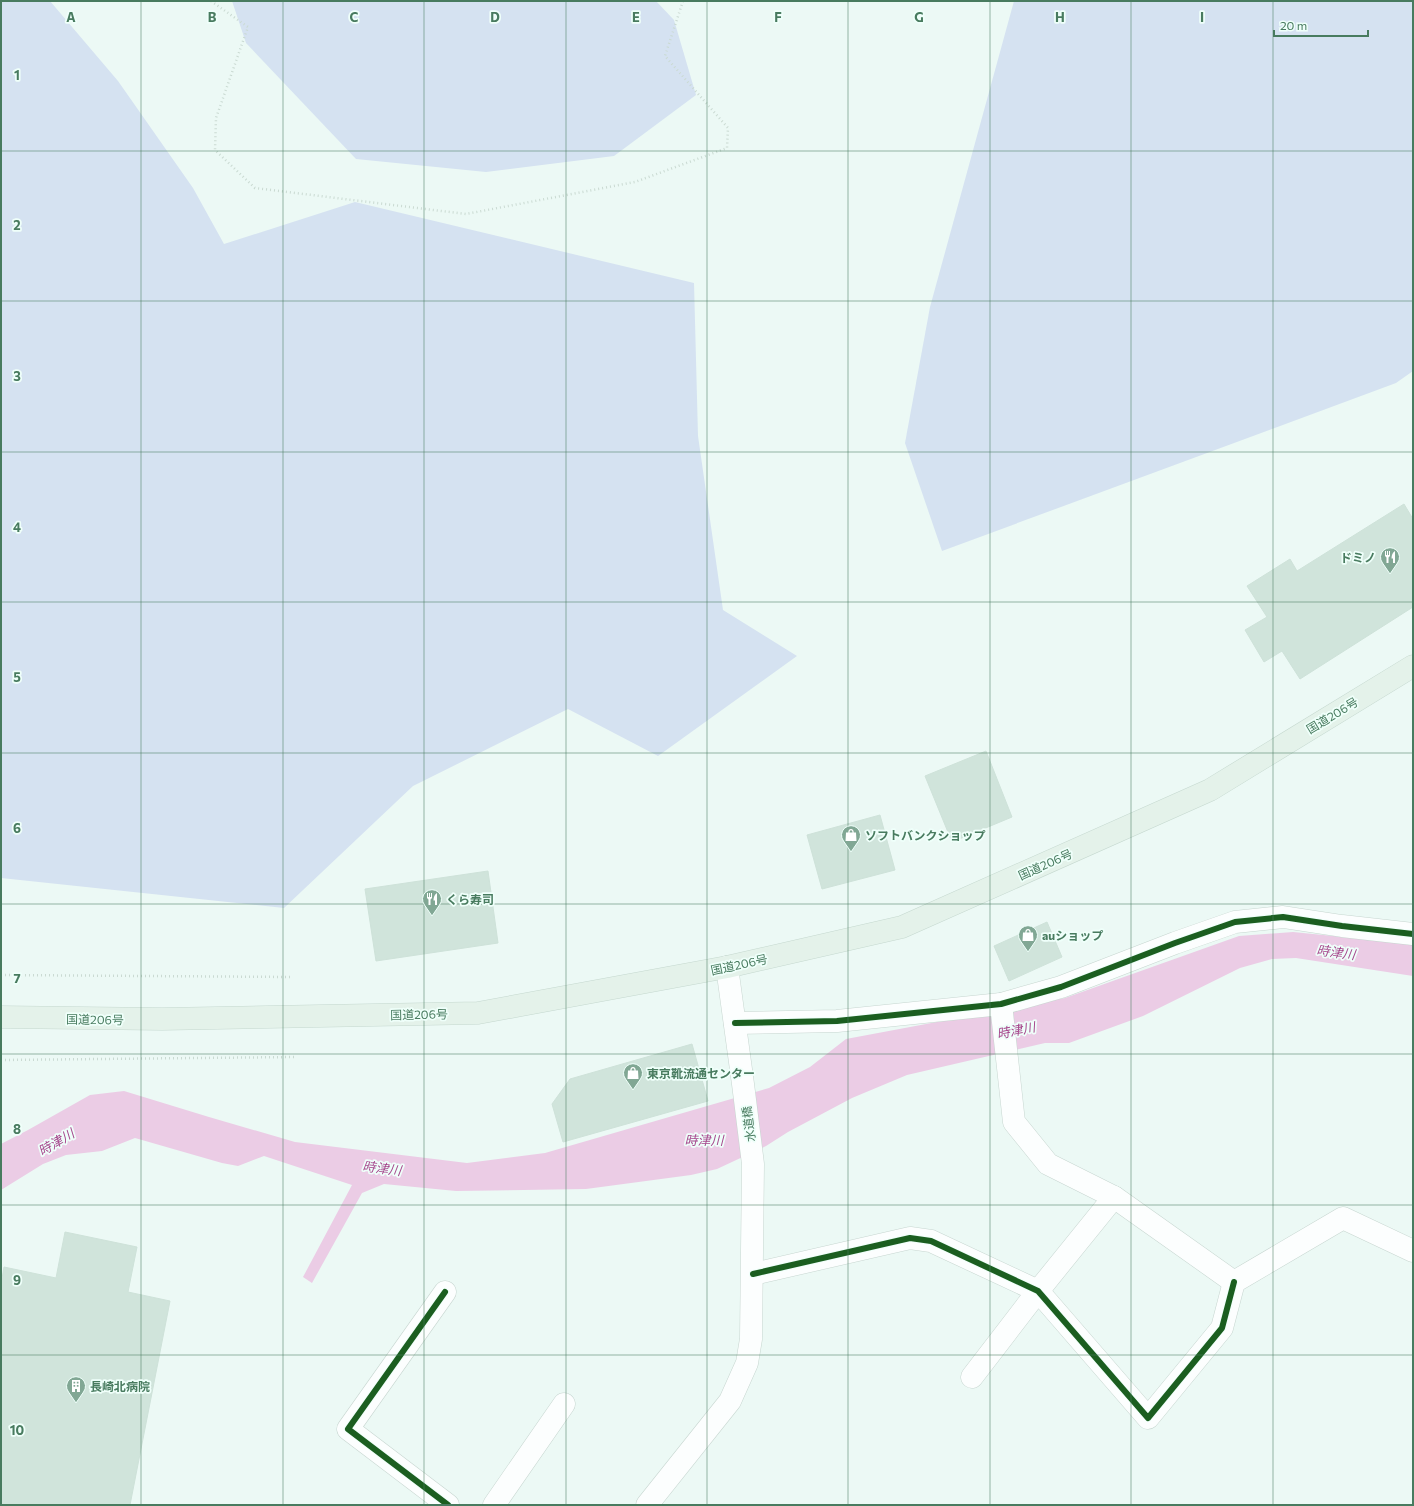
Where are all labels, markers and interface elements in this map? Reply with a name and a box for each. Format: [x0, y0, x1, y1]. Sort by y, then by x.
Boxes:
text: A [66, 9, 76, 25]
text: B [208, 9, 217, 25]
text: C [350, 9, 359, 25]
text: D [490, 9, 500, 25]
text: E [632, 9, 640, 25]
text: F [774, 9, 782, 25]
text: G [914, 9, 924, 25]
text: H [1055, 9, 1065, 25]
text: I [1200, 9, 1204, 25]
scale bar [1274, 12, 1368, 38]
text: 20 m [1280, 18, 1307, 32]
text: 1 [14, 67, 20, 83]
text: 2 [13, 217, 21, 233]
text: 3 [13, 368, 21, 384]
text: 4 [13, 519, 21, 535]
restaurant icon: ドミノ [1379, 546, 1401, 574]
place label: ドミノ [1340, 550, 1376, 564]
text: 5 [13, 669, 21, 685]
street label: 国道206号 [1304, 694, 1360, 736]
text: 6 [13, 820, 21, 836]
shop icon: ソフトバンクショップ [840, 824, 862, 852]
place label: ソフトバンクショップ [865, 828, 986, 842]
street label: 国道206号 [1016, 846, 1074, 882]
restaurant icon: くら寿司 [421, 888, 443, 916]
place label: くら寿司 [446, 892, 494, 906]
shop icon: auショップ [1017, 924, 1039, 952]
place label: auショップ [1042, 928, 1103, 942]
water label: 時津川 [1316, 942, 1358, 963]
street label: 国道206号 [709, 951, 769, 977]
text: 7 [13, 970, 21, 986]
street label: 国道206号 [390, 1006, 448, 1022]
street label: 国道206号 [66, 1011, 124, 1027]
water label: 時津川 [995, 1018, 1039, 1042]
shop icon: 東京靴流通センター [622, 1062, 644, 1090]
place label: 東京靴流通センター [647, 1066, 755, 1080]
street label: 水道橋 [739, 1105, 757, 1143]
text: 8 [13, 1121, 21, 1137]
water label: 時津川 [35, 1124, 79, 1159]
water label: 時津川 [684, 1132, 725, 1148]
water label: 時津川 [362, 1158, 404, 1179]
text: 9 [13, 1272, 21, 1288]
building icon: 長崎北病院 [65, 1375, 87, 1403]
place label: 長崎北病院 [90, 1379, 150, 1393]
text: 10 [10, 1422, 25, 1438]

